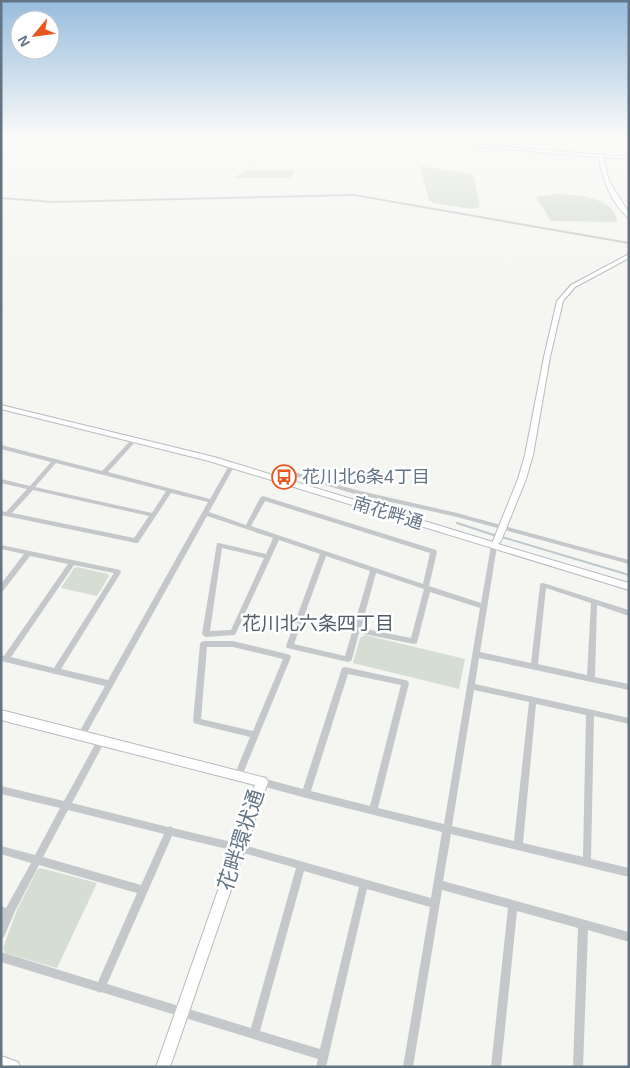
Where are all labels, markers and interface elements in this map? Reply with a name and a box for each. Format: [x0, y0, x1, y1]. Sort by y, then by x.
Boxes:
north arrow [10, 10, 60, 60]
text: N [14, 33, 33, 50]
bus stop icon: 花川北6条4丁目 [271, 464, 297, 490]
place label: 花川北6条4丁目 [302, 467, 430, 487]
street label: 南花畔通 [351, 493, 425, 533]
district label: 花川北六条四丁目 [242, 613, 394, 634]
street label: 花畔環状通 [213, 786, 268, 893]

